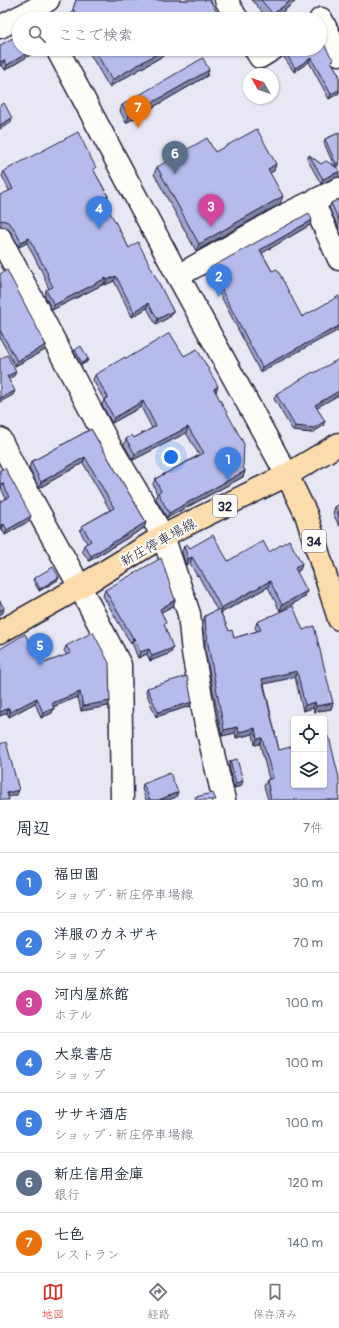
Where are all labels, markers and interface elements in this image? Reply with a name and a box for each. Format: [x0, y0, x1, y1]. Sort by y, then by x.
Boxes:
search box [12, 12, 327, 56]
icon: search [26, 23, 48, 45]
text: ここで検索 [58, 26, 133, 45]
north arrow [243, 68, 279, 104]
pin: 7 [125, 95, 151, 128]
pin: 6 [162, 141, 188, 174]
pin: 3 [198, 194, 224, 227]
pin: 4 [86, 196, 112, 229]
pin: 2 [206, 264, 232, 297]
your location [161, 447, 181, 467]
pin: 1 [215, 447, 241, 480]
road number: 32 [213, 495, 237, 517]
street label: 新庄停車場線 [117, 515, 199, 570]
road number: 34 [302, 530, 326, 552]
pin: 5 [27, 633, 53, 666]
map controls [291, 716, 327, 788]
button: locate [291, 716, 327, 752]
button: layers [291, 752, 327, 788]
text: 周辺 [16, 818, 50, 839]
text: 7件 [303, 820, 323, 836]
text: 福田園 [54, 865, 99, 884]
text: 1 [26, 875, 32, 891]
text: 30 m [293, 875, 323, 891]
text: ショップ · 新庄停車場線 [54, 887, 193, 903]
text: 洋服のカネザキ [54, 925, 159, 944]
text: 2 [25, 935, 33, 951]
text: 70 m [293, 935, 323, 951]
text: ショップ [54, 947, 105, 963]
text: 河内屋旅館 [54, 985, 129, 1004]
text: 3 [25, 995, 33, 1011]
text: 100 m [286, 995, 323, 1011]
text: ホテル [54, 1007, 92, 1023]
text: 大泉書店 [54, 1045, 114, 1064]
text: 4 [25, 1055, 33, 1071]
text: 100 m [286, 1055, 323, 1071]
text: ショップ [54, 1067, 105, 1083]
text: ササキ酒店 [54, 1105, 129, 1124]
text: 5 [25, 1115, 33, 1131]
text: 100 m [286, 1115, 323, 1131]
text: ショップ · 新庄停車場線 [54, 1127, 193, 1143]
text: 新庄信用金庫 [54, 1165, 144, 1184]
text: 6 [25, 1175, 33, 1191]
text: 120 m [287, 1175, 323, 1191]
text: 銀行 [54, 1187, 80, 1203]
text: 七色 [54, 1225, 84, 1244]
text: 7 [26, 1235, 32, 1251]
text: 140 m [287, 1235, 323, 1251]
text: レストラン [54, 1247, 120, 1263]
tab: 地図 [42, 1281, 64, 1321]
tab: 経路 [147, 1281, 169, 1321]
tab: 保存済み [253, 1281, 297, 1321]

